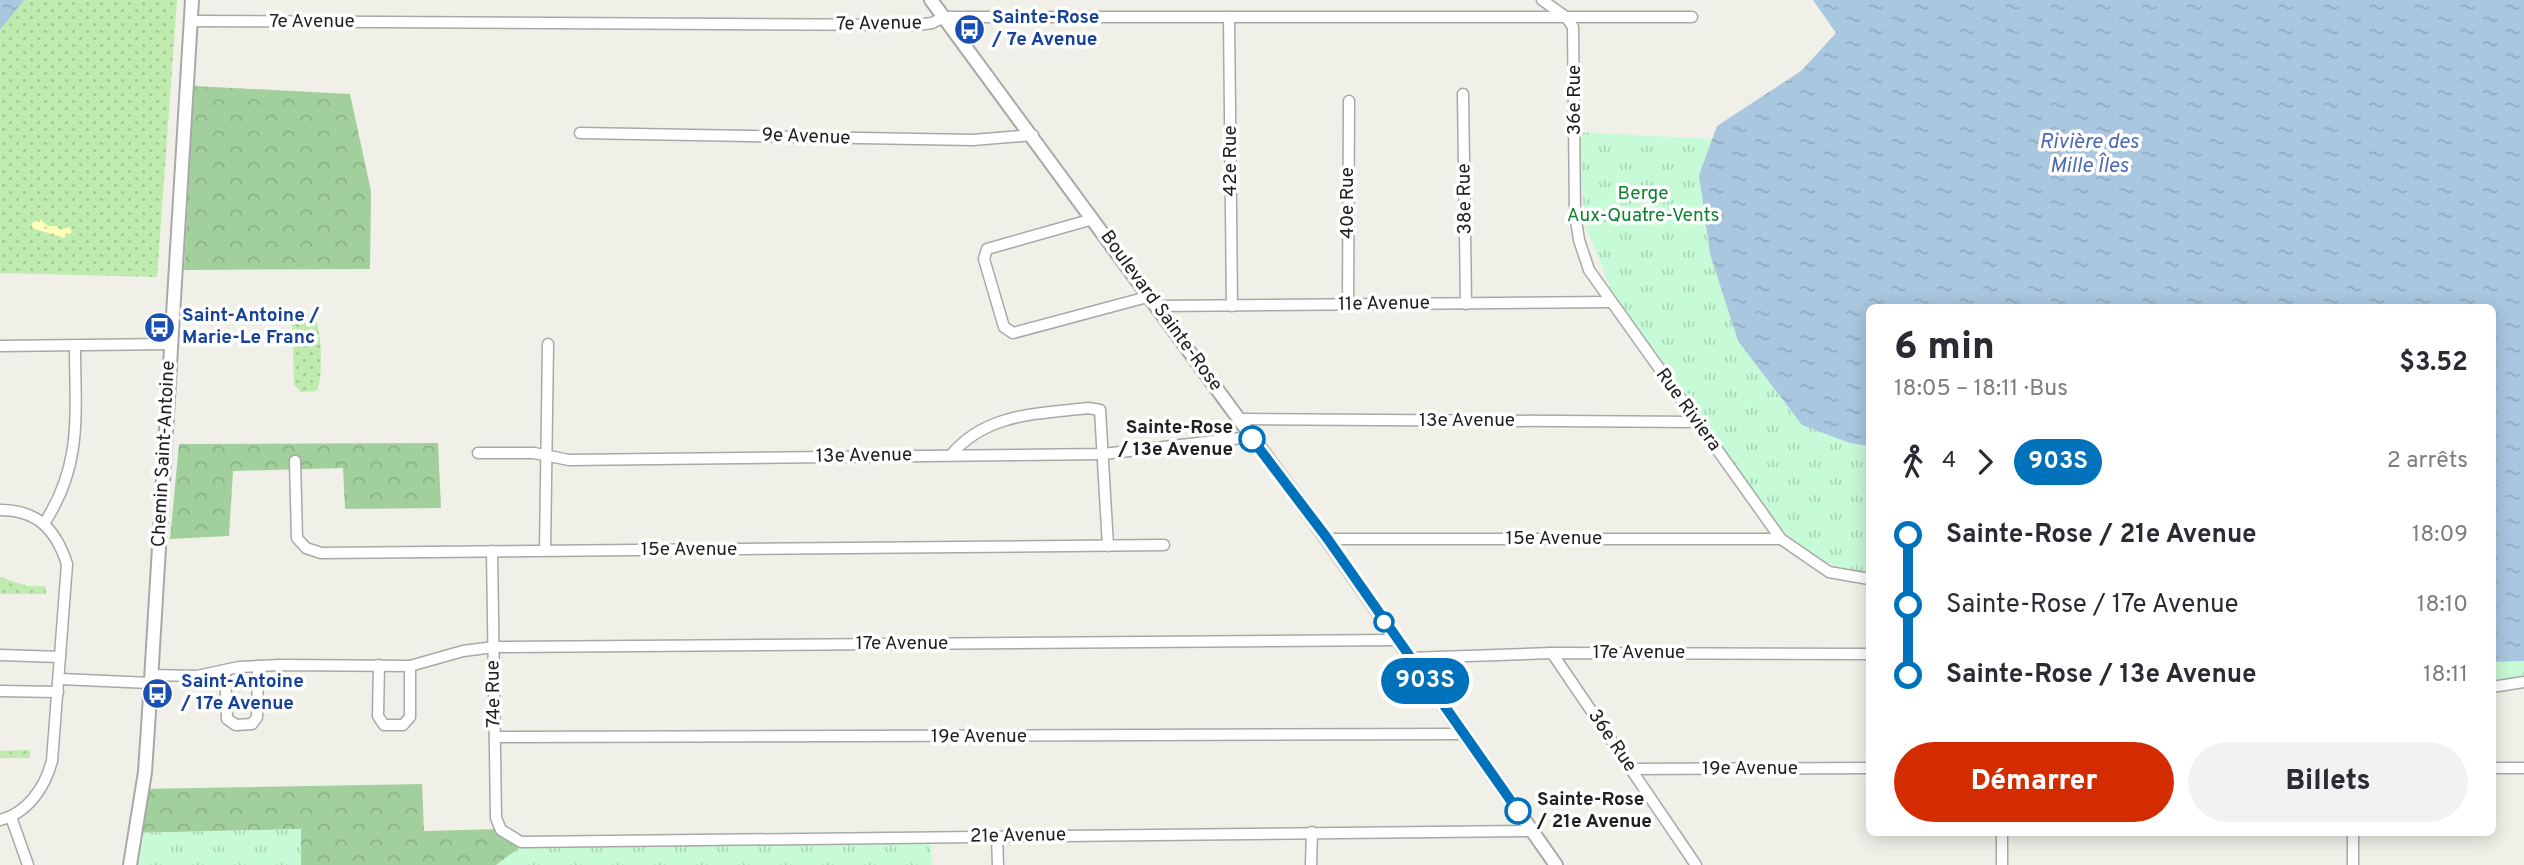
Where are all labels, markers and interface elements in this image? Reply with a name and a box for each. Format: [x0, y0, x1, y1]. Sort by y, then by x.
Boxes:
place label: Sainte-Rose / 7e Avenue [991, 6, 1099, 52]
street label: 7e Avenue [269, 10, 355, 34]
street label: 7e Avenue [836, 11, 922, 37]
bus stop icon: Sainte-Rose / 7e Avenue [952, 12, 986, 46]
street label: 36e Rue [1563, 65, 1587, 135]
street label: 9e Avenue [761, 123, 851, 151]
street label: 42e Rue [1219, 125, 1243, 197]
water label: Rivière des Mille Îles [2039, 129, 2139, 180]
street label: 38e Rue [1452, 163, 1478, 235]
street label: 40e Rue [1336, 167, 1360, 239]
park label: Berge Aux-Quatre-Vents [1567, 182, 1719, 228]
street label: Boulevard Sainte-Rose [1094, 226, 1228, 396]
street label: 11e Avenue [1338, 291, 1430, 317]
place label: Saint-Antoine / Marie-Le Franc [182, 304, 320, 350]
bus stop icon: Saint-Antoine / Marie-Le Franc [142, 310, 176, 344]
text: 6 min [1894, 324, 1995, 373]
text: $3.52 [2399, 347, 2468, 380]
street label: Chemin Saint-Antoine [147, 360, 181, 548]
street label: Rue Riviera [1650, 364, 1726, 456]
text: 18:05 – 18:11 · Bus [1894, 375, 2068, 404]
street label: 13e Avenue [1419, 409, 1515, 433]
place label: Sainte-Rose / 13e Avenue [1117, 416, 1233, 462]
marker: Sainte-Rose / 13e Avenue [1239, 426, 1265, 452]
street label: 13e Avenue [816, 443, 912, 469]
icon: walk [1894, 443, 1932, 481]
icon: forward [1966, 443, 2004, 481]
text: 4 [1942, 447, 1956, 476]
text: 903S [2028, 447, 2088, 477]
text: 2 arrêts [2387, 447, 2468, 476]
text: Sainte-Rose / 21e Avenue [1946, 519, 2257, 552]
text: 18:09 [2412, 521, 2468, 550]
street label: 15e Avenue [1506, 527, 1602, 551]
street label: 15e Avenue [641, 538, 737, 562]
text: Sainte-Rose / 17e Avenue [1946, 589, 2239, 622]
text: 18:10 [2417, 591, 2468, 620]
unlabelled marker [1374, 612, 1394, 632]
street label: 17e Avenue [856, 632, 948, 656]
street label: 17e Avenue [1593, 641, 1685, 665]
line badge: 903S [1376, 658, 1474, 704]
text: Sainte-Rose / 13e Avenue [1946, 659, 2256, 692]
street label: 74e Rue [481, 660, 507, 728]
text: 18:11 [2423, 661, 2468, 690]
text: 903S [1395, 666, 1455, 696]
place label: Saint-Antoine / 17e Avenue [180, 670, 304, 716]
bus stop icon: Saint-Antoine / 17e Avenue [141, 676, 175, 710]
street label: 36e Rue [1582, 705, 1642, 777]
street label: 19e Avenue [931, 725, 1027, 749]
button: Démarrer [1894, 742, 2174, 822]
button: Billets [2188, 742, 2468, 822]
street label: 19e Avenue [1702, 757, 1798, 781]
place label: Sainte-Rose / 21e Avenue [1536, 788, 1652, 834]
marker: Sainte-Rose / 21e Avenue [1505, 798, 1531, 824]
street label: 21e Avenue [970, 823, 1066, 849]

